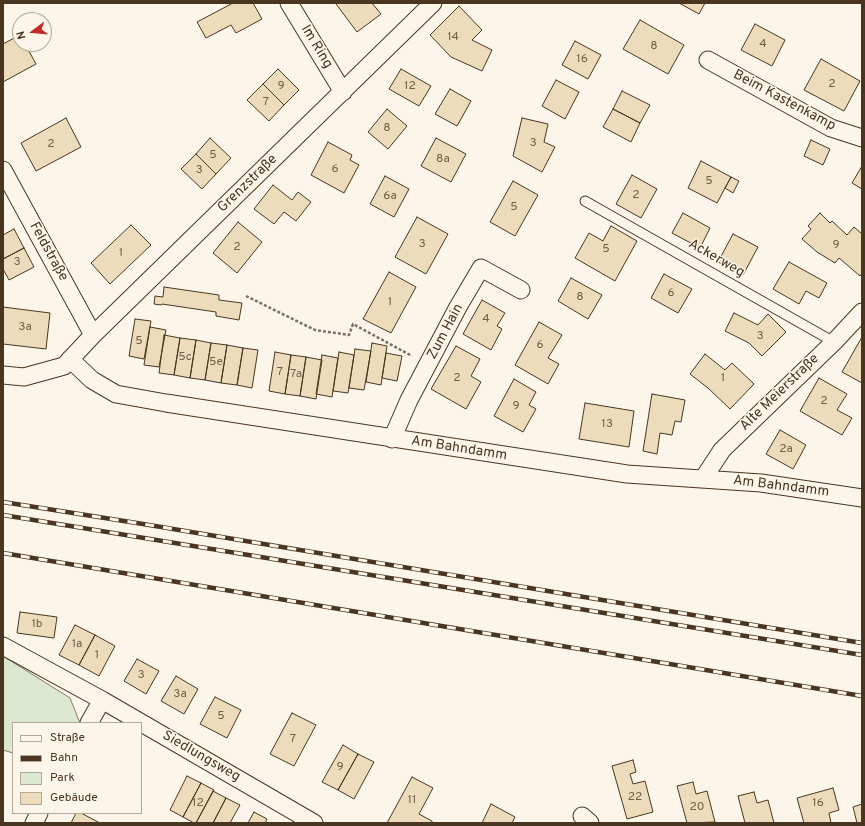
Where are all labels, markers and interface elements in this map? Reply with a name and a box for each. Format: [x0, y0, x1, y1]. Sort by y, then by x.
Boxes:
north arrow [12, 12, 52, 52]
street label: Im Ring [296, 22, 336, 72]
text: N [14, 29, 29, 41]
house number: 14 [447, 31, 459, 45]
house number: 4 [759, 38, 767, 52]
house number: 8 [650, 40, 658, 54]
house number: 16 [576, 53, 588, 67]
street label: Beim Kastenkamp [730, 67, 838, 135]
house number: 2 [828, 78, 836, 92]
house number: 9 [277, 80, 285, 94]
house number: 12 [404, 80, 416, 94]
house number: 7 [263, 96, 269, 110]
house number: 8 [383, 122, 391, 136]
house number: 3 [529, 137, 537, 151]
house number: 2 [47, 138, 55, 152]
house number: 5 [209, 149, 217, 163]
street label: Grenzstraße [215, 152, 281, 216]
house number: 8a [436, 153, 450, 167]
house number: 6 [331, 163, 339, 177]
house number: 3 [195, 164, 203, 178]
house number: 5 [705, 175, 713, 189]
house number: 2 [632, 189, 640, 203]
house number: 6a [383, 190, 397, 204]
house number: 5 [510, 201, 518, 215]
street label: Feldstraße [25, 220, 71, 284]
street label: Ackerweg [685, 236, 747, 282]
house number: 3 [418, 238, 426, 252]
house number: 9 [832, 239, 840, 253]
house number: 2 [233, 241, 241, 255]
house number: 5 [602, 243, 610, 257]
house number: 1 [119, 247, 123, 261]
house number: 3 [13, 256, 21, 270]
house number: 6 [667, 287, 675, 301]
house number: 8 [576, 291, 584, 305]
house number: 1 [388, 296, 392, 310]
street label: Zum Hain [424, 301, 468, 363]
house number: 4 [482, 313, 490, 327]
house number: 3a [18, 321, 32, 335]
house number: 3 [756, 330, 764, 344]
house number: 5 [135, 335, 143, 349]
house number: 6 [536, 339, 544, 353]
house number: 5c [178, 351, 192, 365]
street label: Alte Meierstraße [737, 351, 823, 435]
house number: 5e [209, 356, 223, 370]
house number: 7 [277, 366, 283, 380]
house number: 7a [290, 368, 302, 382]
house number: 2 [453, 372, 461, 386]
house number: 1 [721, 372, 725, 386]
house number: 2 [820, 395, 828, 409]
house number: 9 [512, 400, 520, 414]
house number: 13 [601, 418, 613, 432]
street label: Am Bahndamm [410, 433, 508, 465]
house number: 2a [779, 443, 793, 457]
street label: Am Bahndamm [732, 473, 830, 501]
house number: 1b [31, 618, 43, 632]
house number: 1a [72, 638, 82, 652]
house number: 1 [95, 649, 99, 663]
house number: 3 [137, 669, 145, 683]
house number: 3a [173, 688, 187, 702]
house number: 5 [217, 710, 225, 724]
legend [12, 722, 142, 814]
street label: Siedlungsweg [159, 728, 243, 786]
text: Straße [50, 730, 85, 746]
house number: 7 [290, 733, 296, 747]
text: Bahn [50, 750, 78, 766]
house number: 9 [336, 761, 344, 775]
text: Park [50, 770, 75, 786]
text: Gebäude [50, 790, 98, 806]
house number: 22 [628, 791, 642, 805]
house number: 11 [408, 794, 416, 808]
house number: 12 [192, 797, 204, 811]
house number: 16 [812, 797, 824, 811]
house number: 20 [689, 801, 705, 815]

